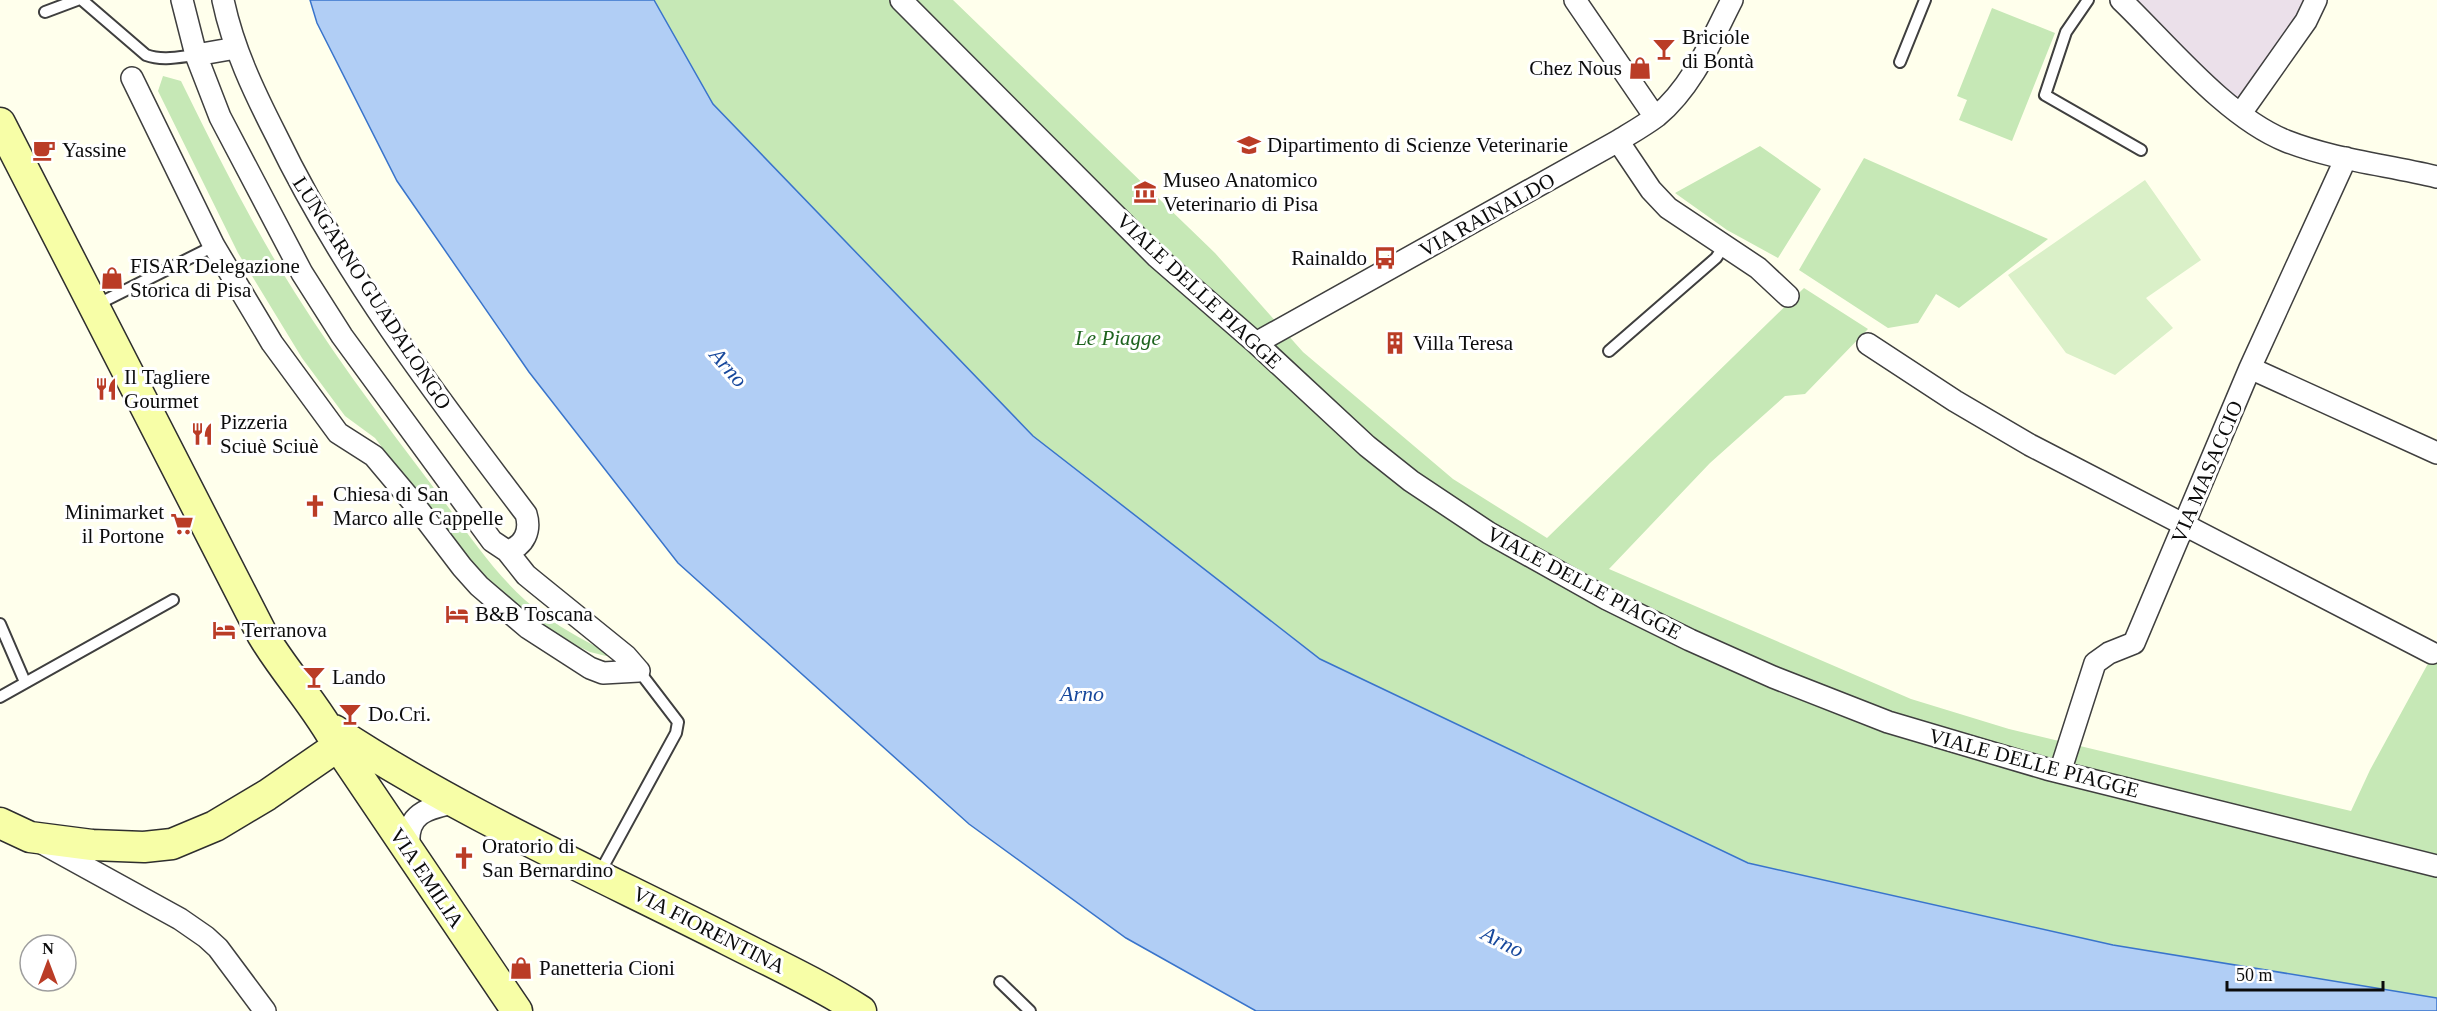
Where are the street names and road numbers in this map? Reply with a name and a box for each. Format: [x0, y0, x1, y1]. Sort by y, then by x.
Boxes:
street label: VIA RAINALDO [1415, 168, 1559, 262]
street label: LUNGARNO GUADALONGO [288, 172, 456, 414]
street label: VIALE DELLE PIAGGE [1111, 208, 1287, 374]
street label: VIA MASACCIO [2166, 397, 2248, 547]
street label: VIALE DELLE PIAGGE [1483, 521, 1685, 645]
street label: VIALE DELLE PIAGGE [1926, 723, 2142, 803]
street label: VIA EMILIA [385, 824, 470, 933]
street label: VIA FIORENTINA [629, 881, 790, 979]

